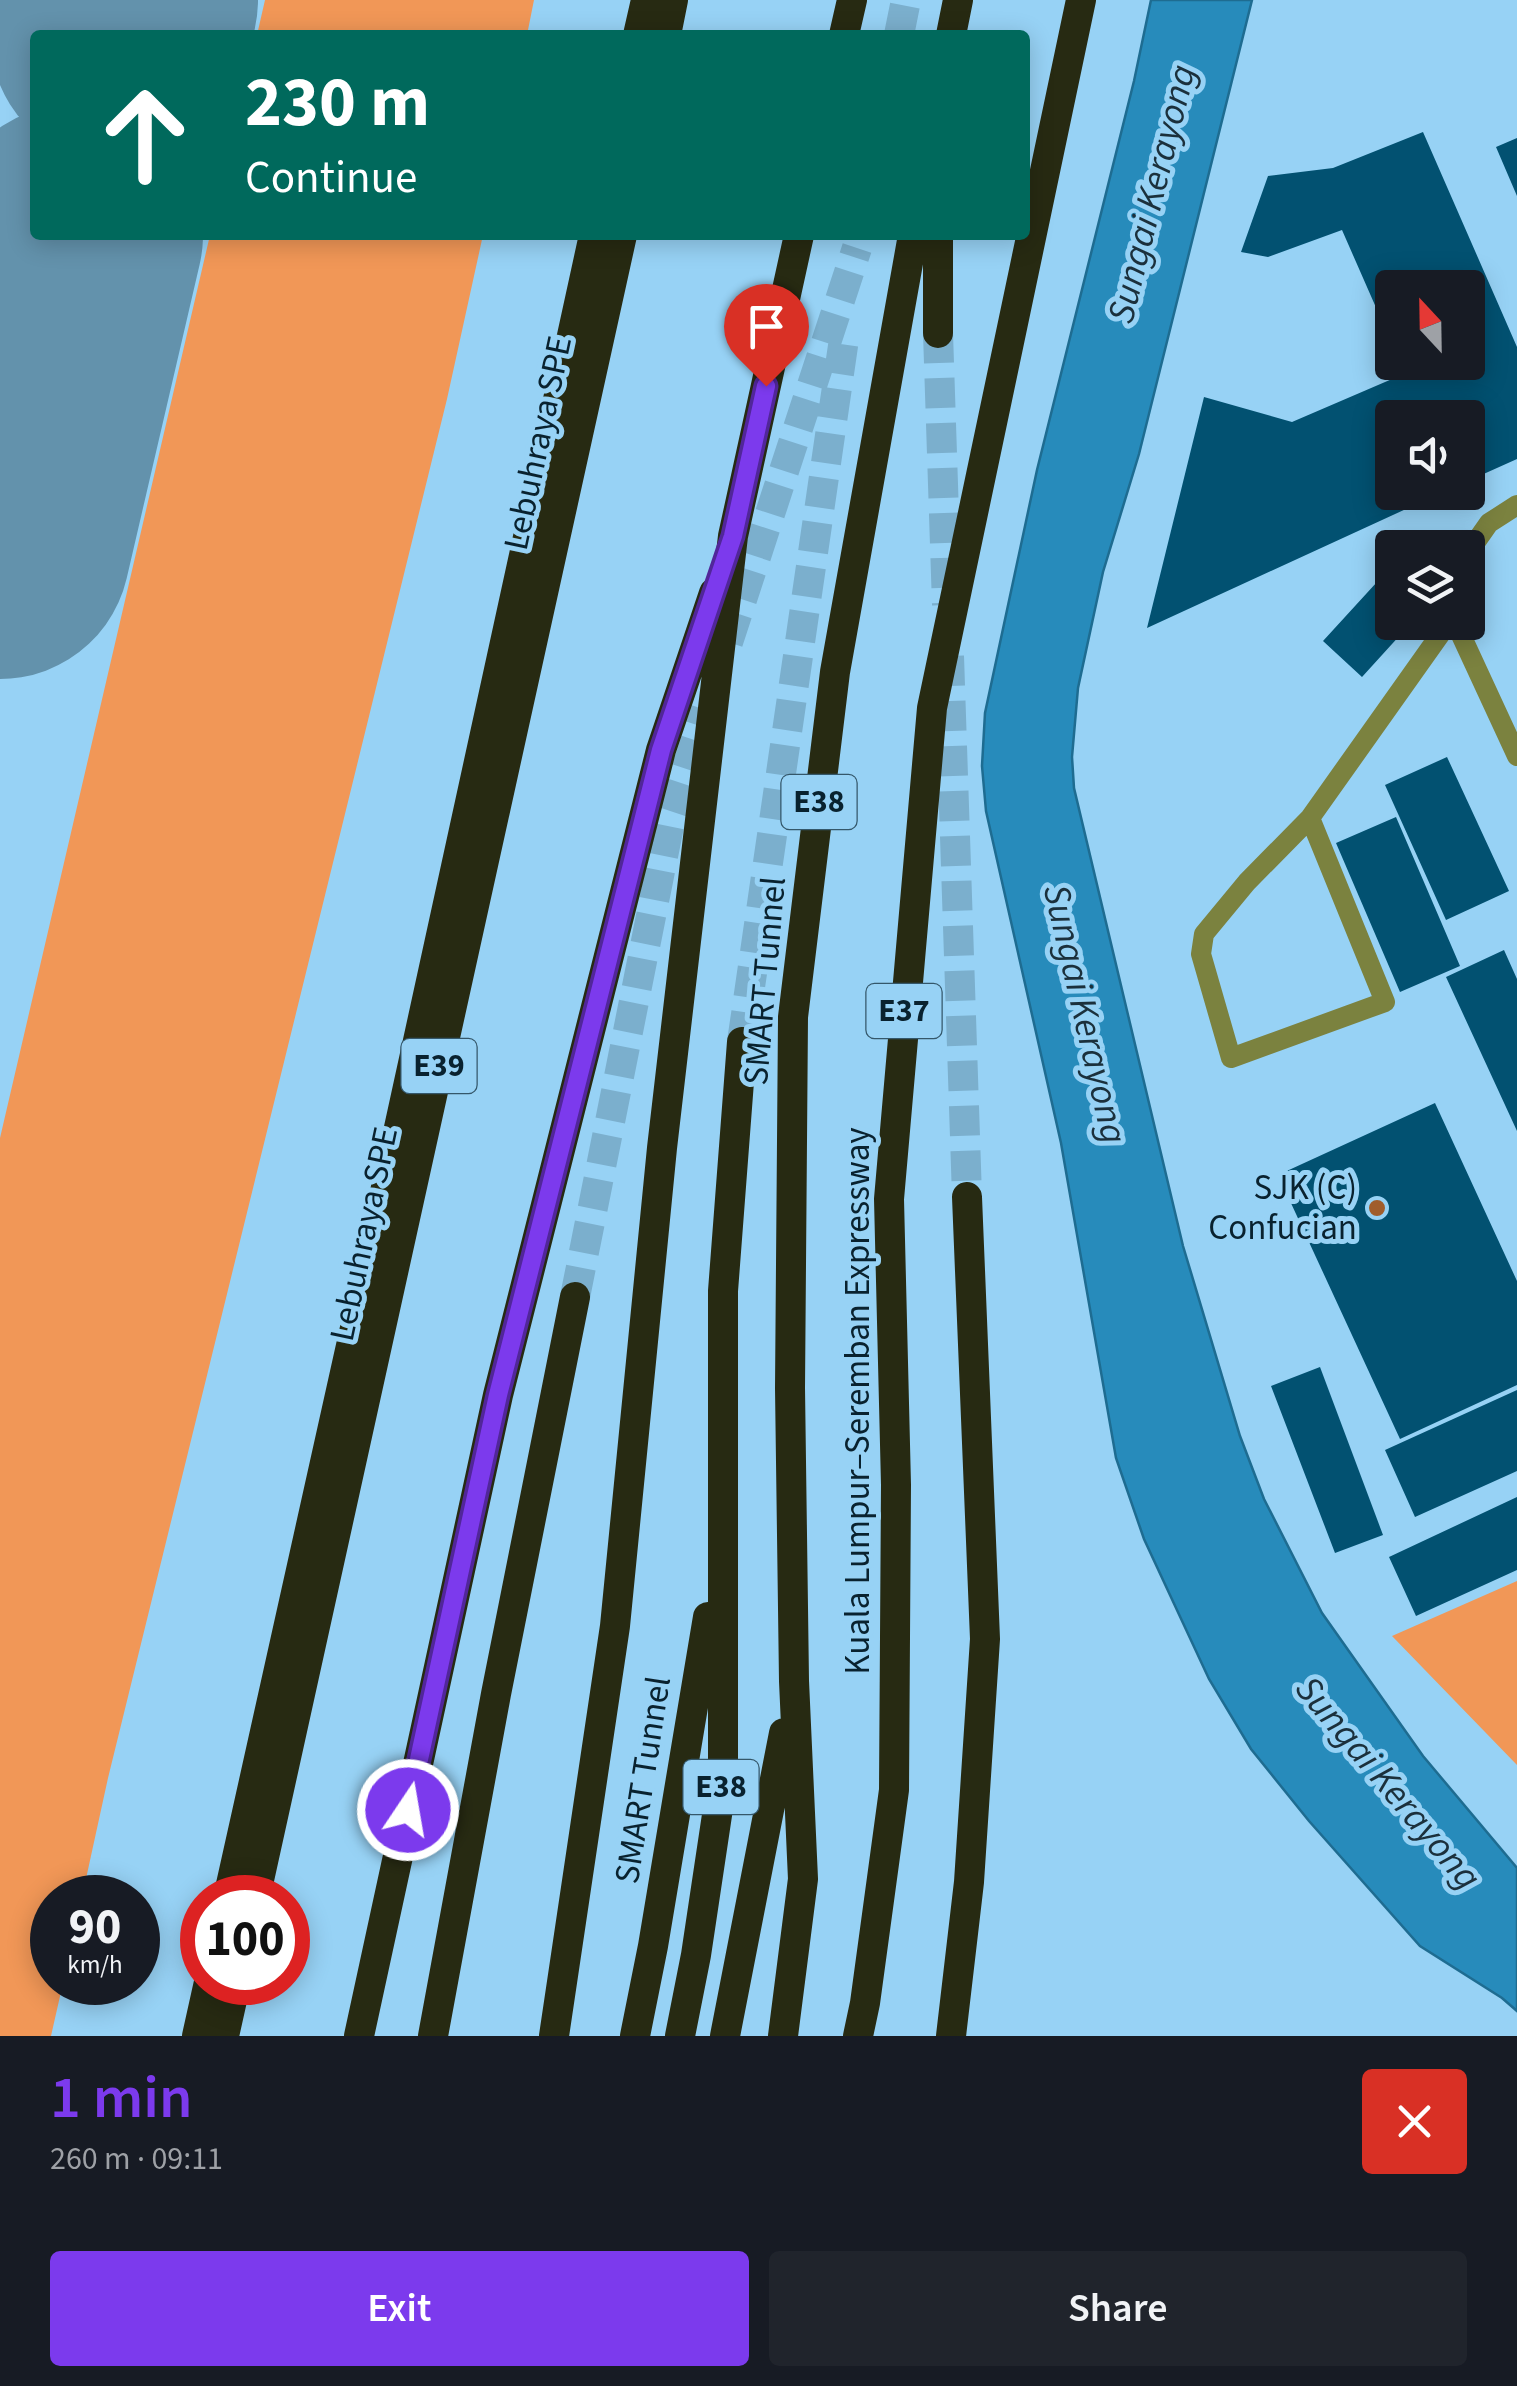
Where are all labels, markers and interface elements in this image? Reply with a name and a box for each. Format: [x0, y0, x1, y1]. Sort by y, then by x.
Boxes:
text: 230 m [245, 53, 430, 153]
water label: Sungai Kerayong [1094, 59, 1210, 329]
icon: ahead [80, 70, 210, 200]
text: Continue [245, 146, 417, 210]
north arrow [1375, 270, 1485, 380]
map controls [1375, 270, 1485, 640]
pin [724, 284, 809, 387]
icon: arrive [739, 299, 794, 354]
street label: Lebuhraya SPE [491, 331, 585, 555]
button: sound [1375, 400, 1485, 510]
button: layers [1375, 530, 1485, 640]
road number: E38 [782, 775, 856, 829]
street label: SMART Tunnel [731, 875, 799, 1087]
water label: Sungai Kerayong [1029, 879, 1141, 1149]
road number: E37 [866, 984, 942, 1038]
road number: E39 [402, 1039, 476, 1093]
street label: Lebuhraya SPE [317, 1122, 411, 1346]
street label: Kuala Lumpur–Seremban Expressway [833, 1127, 883, 1675]
place label: SJK (C) Confucian [1208, 1163, 1357, 1253]
marker: SJK (C) Confucian [1366, 1197, 1388, 1219]
water label: Sungai Kerayong [1282, 1664, 1494, 1902]
street label: SMART Tunnel [602, 1673, 684, 1887]
position arrow [356, 1758, 460, 1862]
road number: E38 [684, 1760, 758, 1814]
speed limit sign: 100 [180, 1875, 310, 2005]
text: 90 [69, 1892, 121, 1963]
text: km/h [67, 1947, 123, 1983]
text: 1 min [50, 2056, 193, 2141]
button: close [1362, 2069, 1467, 2174]
text: 260 m · 09:11 [50, 2136, 223, 2182]
button: Exit [50, 2251, 749, 2366]
button: Share [769, 2251, 1467, 2366]

